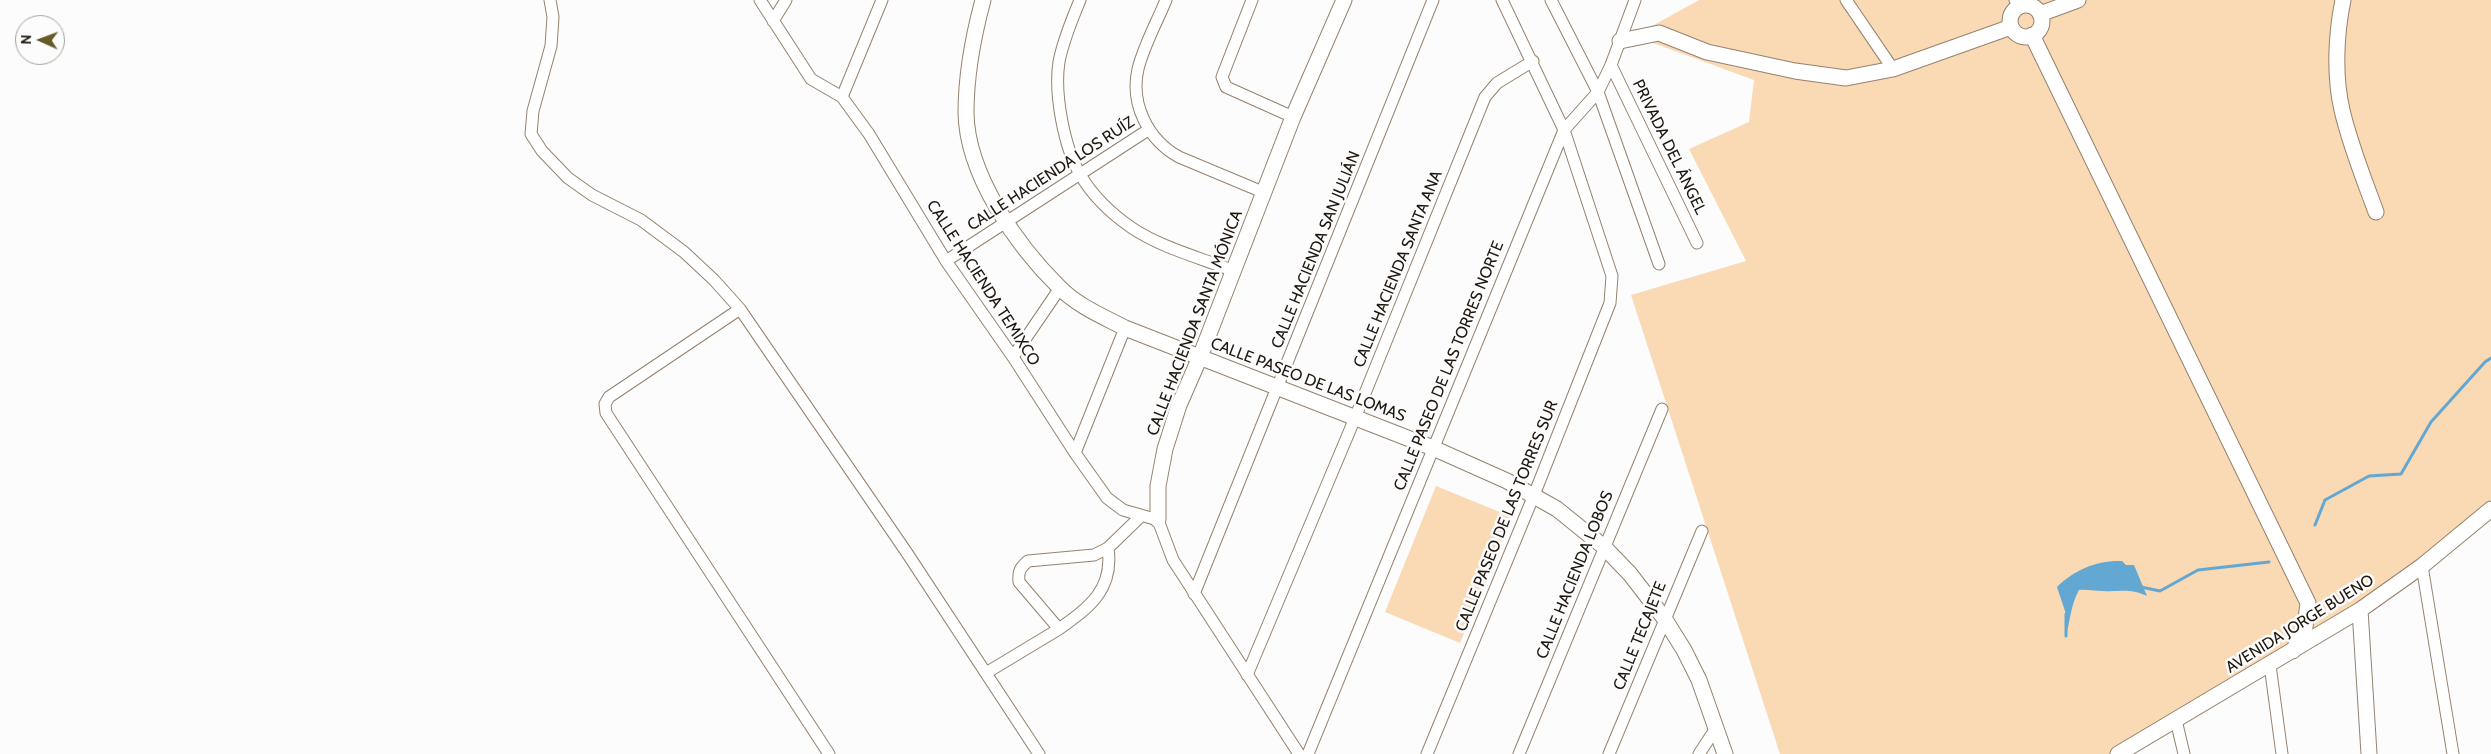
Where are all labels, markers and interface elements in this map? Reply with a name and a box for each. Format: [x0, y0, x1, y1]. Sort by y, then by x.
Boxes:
north arrow [15, 15, 65, 65]
text: N [17, 34, 35, 45]
street label: PRIVADA DEL ÁNGEL [1628, 77, 1710, 217]
street label: CALLE HACIENDA LOS RUÍZ [964, 113, 1138, 235]
street label: CALLE HACIENDA SAN JULIÁN [1268, 149, 1364, 351]
street label: CALLE HACIENDA SANTA ANA [1350, 168, 1446, 370]
street label: CALLE HACIENDA TEMIXCO [922, 197, 1044, 369]
street label: CALLE HACIENDA SANTA MÓNICA [1143, 208, 1247, 438]
street label: CALLE PASEO DE LAS TORRES NORTE [1390, 238, 1508, 494]
street label: CALLE PASEO DE LAS LOMAS [1208, 334, 1408, 426]
street label: CALLE PASEO DE LAS TORRES SUR [1452, 398, 1562, 634]
street label: CALLE HACIENDA LOBOS [1533, 488, 1617, 662]
street label: AVENIDA JORGE BUENO [2222, 571, 2378, 677]
street label: CALLE TECAJETE [1609, 579, 1671, 693]

